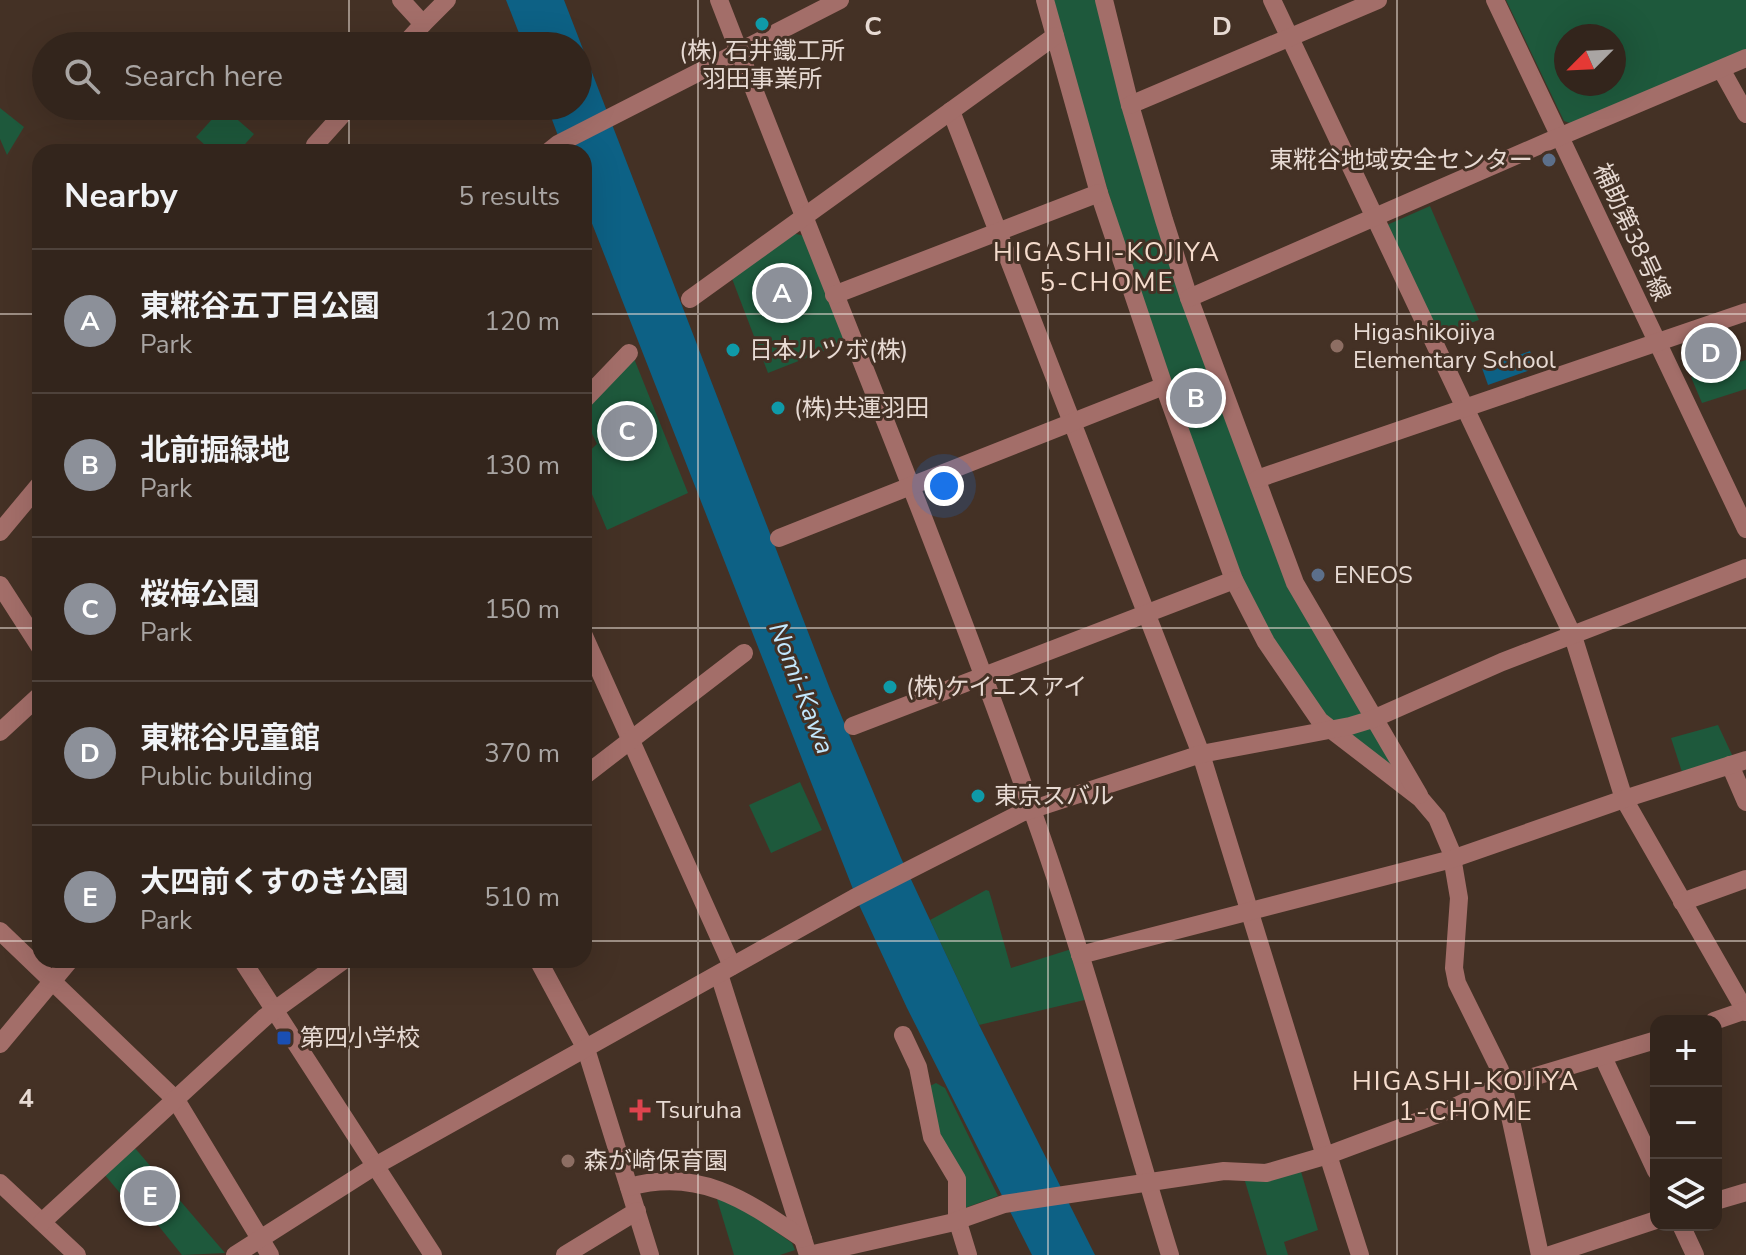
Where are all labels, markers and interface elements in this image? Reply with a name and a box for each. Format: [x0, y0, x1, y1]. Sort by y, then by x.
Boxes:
text: C [864, 9, 882, 44]
text: D [1212, 9, 1232, 44]
marker: (株) 石井鐵工所 羽田事業所 [753, 15, 771, 33]
north arrow [1554, 24, 1626, 96]
search box [32, 32, 592, 120]
place label: (株) 石井鐵工所 羽田事業所 [679, 35, 845, 95]
icon: search [60, 54, 104, 98]
text: Search here [124, 56, 283, 97]
place label: 東糀谷地域安全センター [1269, 144, 1533, 176]
marker: 東糀谷地域安全センター [1540, 151, 1558, 169]
street label: 補助第38号線 [1586, 158, 1678, 306]
text: Nearby [64, 173, 178, 219]
text: 5 results [459, 179, 560, 214]
district label: HIGASHI-KOJIYA 5-CHOME [993, 235, 1221, 300]
pin: A [756, 263, 808, 323]
text: 東糀谷五丁目公園 [140, 286, 380, 327]
text: A [80, 304, 100, 339]
text: 120 m [484, 304, 560, 339]
place label: Higashikojiya Elementary School [1353, 316, 1556, 376]
pin: D [1685, 323, 1737, 383]
text: Park [140, 327, 192, 362]
place label: 日本ルツボ(株) [749, 334, 908, 366]
marker: Higashikojiya Elementary School [1328, 337, 1346, 355]
marker: 日本ルツボ(株) [724, 341, 742, 359]
pin: B [1170, 368, 1222, 428]
place label: (株)共運羽田 [794, 392, 929, 424]
marker: (株)共運羽田 [769, 399, 787, 417]
pin: C [601, 401, 653, 461]
text: 北前掘緑地 [140, 430, 290, 471]
text: B [81, 448, 99, 483]
text: 130 m [484, 448, 560, 483]
your location [924, 466, 964, 506]
text: Park [140, 471, 192, 506]
place label: ENEOS [1334, 559, 1413, 591]
marker: ENEOS [1309, 566, 1327, 584]
text: 桜梅公園 [140, 574, 260, 615]
text: C [81, 592, 99, 627]
text: 150 m [484, 592, 560, 627]
text: Park [140, 615, 192, 650]
water label: Nomi-Kawa [760, 617, 843, 759]
place label: (株)ケイエスアイ [906, 671, 1087, 703]
marker: (株)ケイエスアイ [881, 678, 899, 696]
text: 東糀谷児童館 [140, 718, 320, 759]
text: D [80, 736, 100, 771]
text: 370 m [484, 736, 560, 771]
text: Public building [140, 759, 313, 794]
place label: 東京スバル [994, 780, 1114, 812]
marker: 東京スバル [969, 787, 987, 805]
text: 大四前くすのき公園 [140, 862, 409, 903]
text: E [82, 880, 98, 915]
text: 510 m [484, 880, 560, 915]
text: Park [140, 903, 192, 938]
map controls [1650, 1015, 1722, 1231]
button: + [1650, 1015, 1722, 1087]
place label: 第四小学校 [300, 1022, 420, 1054]
marker: 第四小学校 [275, 1029, 293, 1047]
district label: HIGASHI-KOJIYA 1-CHOME [1352, 1064, 1580, 1129]
text: 4 [18, 1081, 34, 1116]
button: − [1650, 1087, 1722, 1159]
place label: Tsuruha [656, 1094, 742, 1126]
marker: Tsuruha [631, 1101, 649, 1119]
place label: 森が崎保育園 [584, 1145, 728, 1177]
marker: 森が崎保育園 [559, 1152, 577, 1170]
button: layers [1650, 1159, 1722, 1231]
pin: E [124, 1166, 176, 1226]

